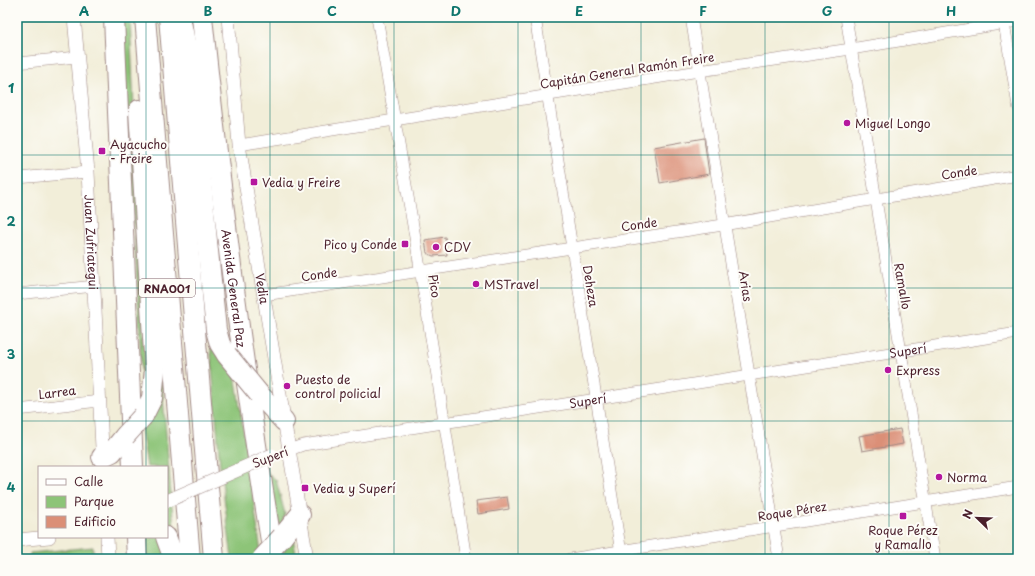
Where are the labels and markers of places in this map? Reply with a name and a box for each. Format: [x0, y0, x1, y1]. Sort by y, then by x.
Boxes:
place label: Miguel Longo [855, 114, 931, 132]
marker: Miguel Longo [842, 118, 852, 128]
place label: Ayacucho - Freire [110, 135, 167, 167]
marker: Ayacucho - Freire [97, 146, 107, 156]
place label: Vedia y Freire [262, 173, 340, 191]
marker: Vedia y Freire [249, 177, 259, 187]
place label: Pico y Conde [324, 235, 397, 253]
place label: CDV [444, 238, 471, 256]
marker: Pico y Conde [400, 239, 410, 249]
marker: CDV [431, 242, 441, 252]
place label: MSTravel [484, 275, 539, 293]
marker: MSTravel [471, 279, 481, 289]
place label: Express [896, 361, 940, 379]
marker: Express [883, 365, 893, 375]
place label: Puesto de control policial [295, 370, 381, 402]
marker: Puesto de control policial [282, 381, 292, 391]
place label: Norma [947, 468, 987, 486]
marker: Norma [934, 472, 944, 482]
place label: Vedia y Superí [313, 479, 396, 497]
marker: Vedia y Superí [300, 483, 310, 493]
marker: Roque Pérez y Ramallo [898, 511, 908, 521]
place label: Roque Pérez y Ramallo [868, 521, 938, 553]

